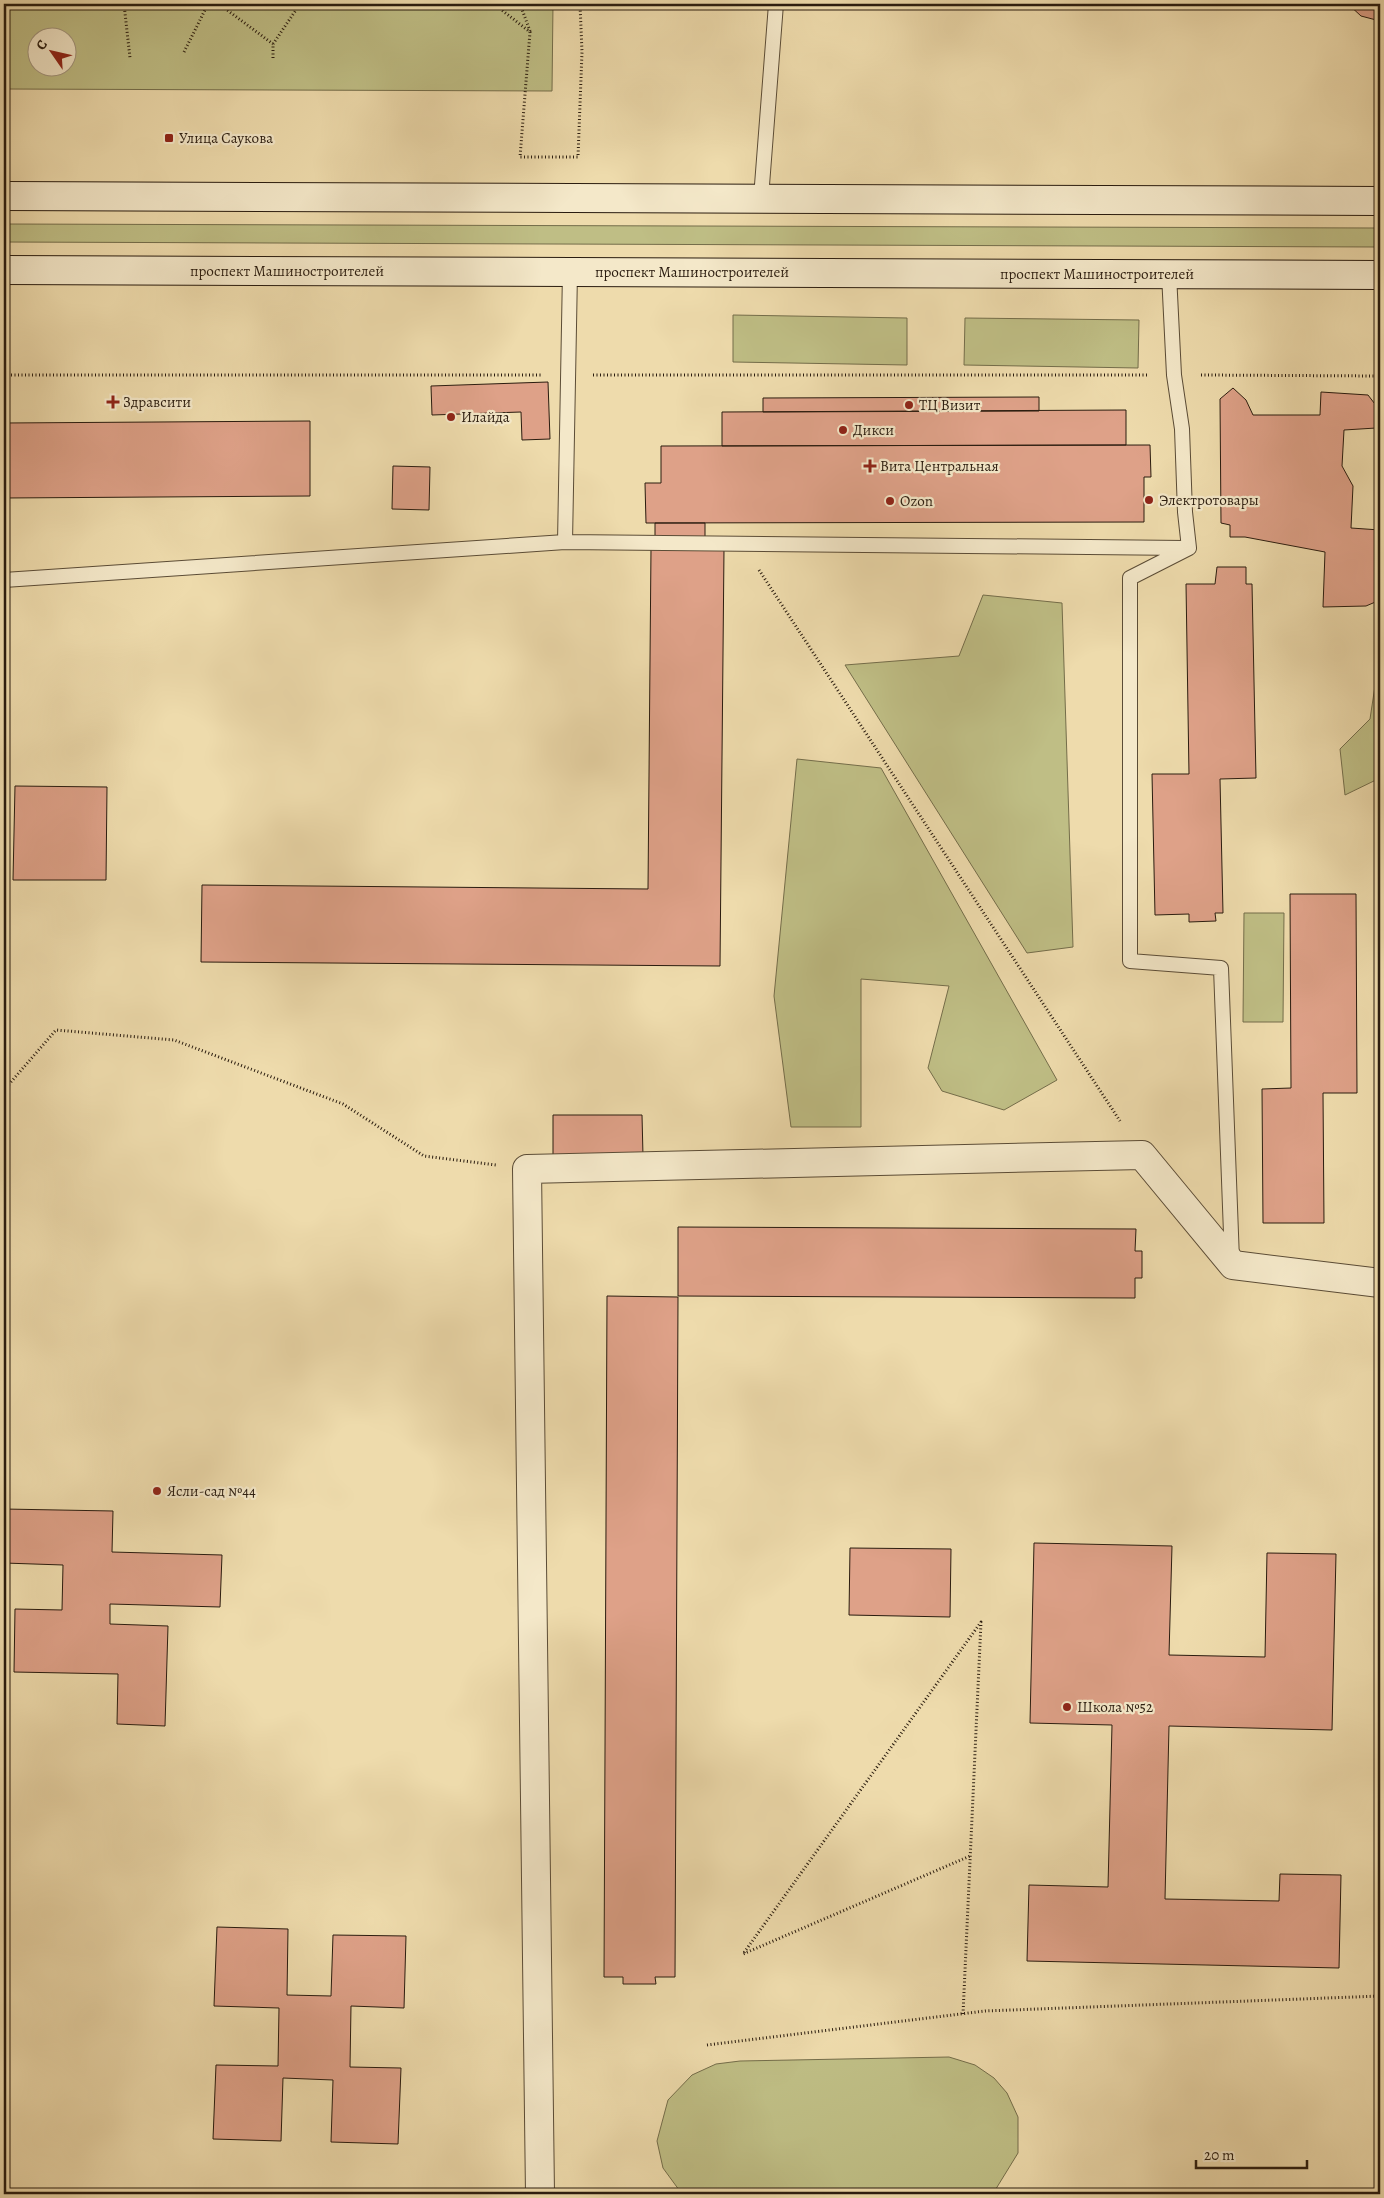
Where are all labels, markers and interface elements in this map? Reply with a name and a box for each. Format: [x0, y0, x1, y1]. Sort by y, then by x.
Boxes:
north arrow [28, 28, 78, 78]
text: С [31, 36, 52, 54]
place label: Улица Саукова [179, 128, 273, 148]
marker: Улица Саукова [163, 132, 175, 144]
street label: проспект Машиностроителей [190, 261, 384, 281]
street label: проспект Машиностроителей [595, 262, 789, 282]
street label: проспект Машиностроителей [1000, 264, 1194, 284]
place label: Здравсити [123, 392, 191, 412]
place label: ТЦ Визит [919, 395, 981, 415]
marker: Здравсити [107, 396, 119, 408]
marker: ТЦ Визит [903, 399, 915, 411]
place label: Илайда [461, 407, 510, 427]
marker: Илайда [445, 411, 457, 423]
place label: Дикси [853, 420, 894, 440]
marker: Дикси [837, 424, 849, 436]
place label: Вита Центральная [880, 456, 999, 476]
marker: Вита Центральная [864, 460, 876, 472]
place label: Электротовары [1159, 490, 1259, 510]
place label: Ozon [900, 491, 933, 511]
marker: Электротовары [1143, 494, 1155, 506]
marker: Ozon [884, 495, 896, 507]
place label: Ясли-сад №44 [167, 1481, 256, 1501]
marker: Ясли-сад №44 [151, 1485, 163, 1497]
place label: Школа №52 [1077, 1697, 1153, 1717]
marker: Школа №52 [1061, 1701, 1073, 1713]
scale bar [1196, 2138, 1308, 2170]
text: 20 m [1204, 2145, 1235, 2165]

